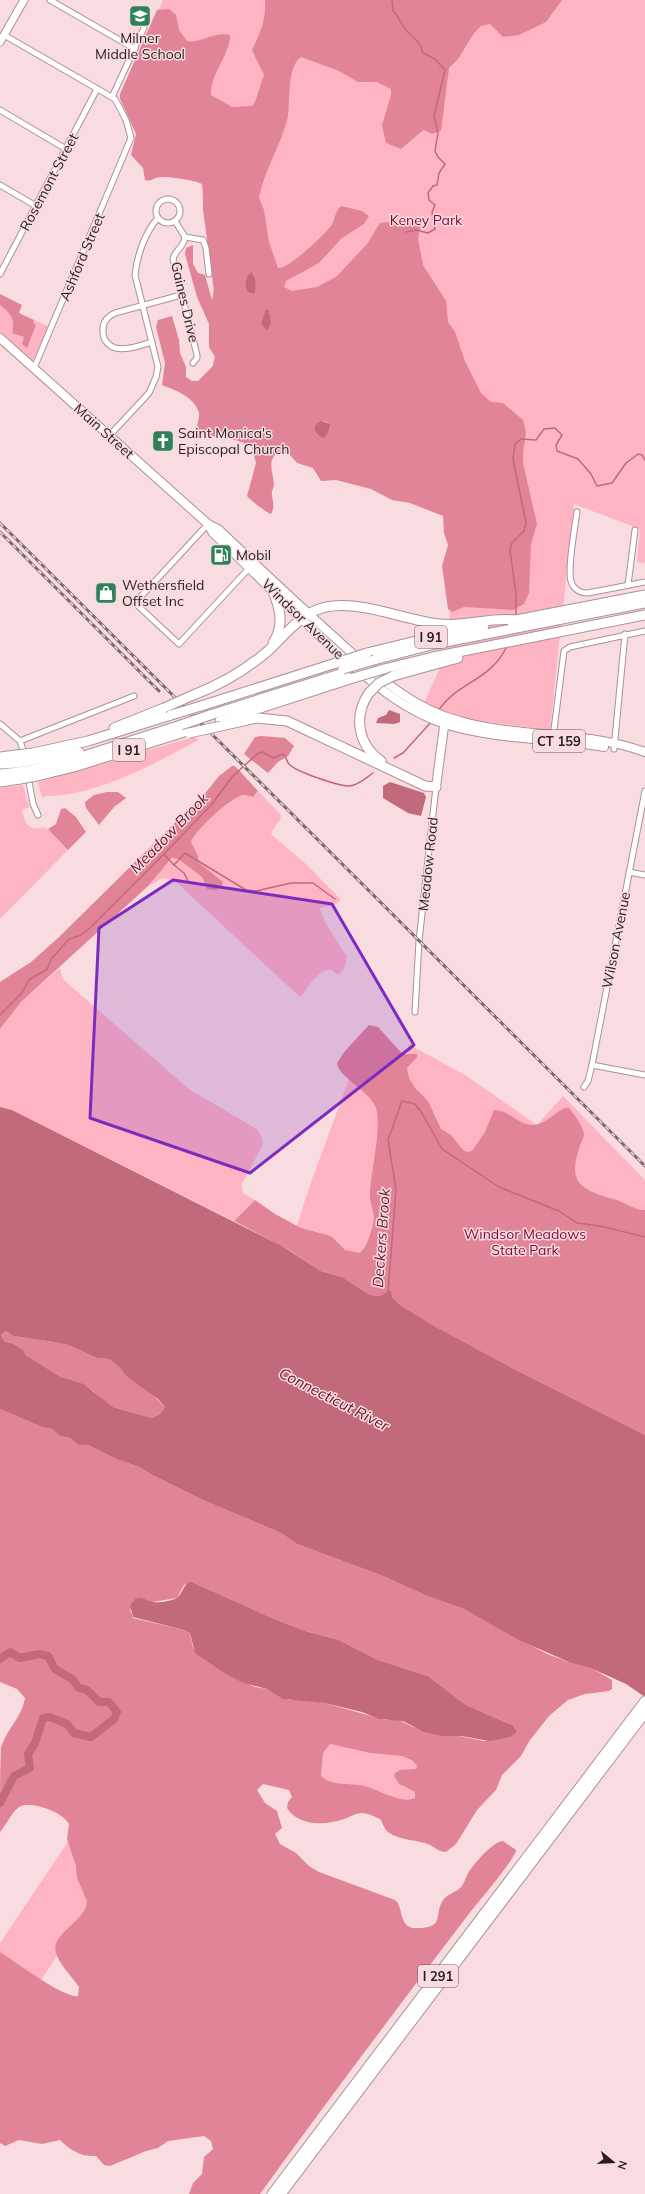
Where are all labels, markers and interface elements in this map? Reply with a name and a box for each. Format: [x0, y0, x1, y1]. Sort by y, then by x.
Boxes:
school or university icon: Milner Middle School [127, 3, 153, 29]
place label: Milner Middle School [95, 29, 185, 63]
street label: Rosemont Street [16, 130, 82, 234]
street label: Ashford Street [55, 210, 109, 304]
park label: Keney Park [390, 211, 463, 229]
street label: Gaines Drive [167, 260, 203, 344]
street label: Main Street [70, 399, 138, 463]
place label: Saint Monica's Episcopal Church [178, 424, 289, 458]
church icon: Saint Monica's Episcopal Church [150, 428, 176, 454]
fuel station icon: Mobil [208, 542, 234, 568]
place label: Mobil [236, 546, 271, 564]
street label: Windsor Avenue [258, 575, 348, 663]
place label: Wethersfield Offset Inc [122, 576, 204, 610]
shop icon: Wethersfield Offset Inc [93, 580, 119, 606]
road number: I 91 [415, 626, 447, 648]
road number: CT 159 [533, 730, 585, 752]
road number: I 91 [113, 739, 145, 761]
water label: Meadow Brook [126, 788, 213, 877]
street label: Meadow Road [414, 816, 442, 912]
street label: Wilson Avenue [598, 890, 634, 990]
water label: Deckers Brook [368, 1186, 394, 1288]
park label: Windsor Meadows State Park [464, 1225, 586, 1259]
water label: Connecticut River [276, 1363, 393, 1435]
road number: I 291 [418, 1965, 458, 1987]
north arrow [593, 2142, 633, 2182]
text: N [615, 2159, 630, 2171]

